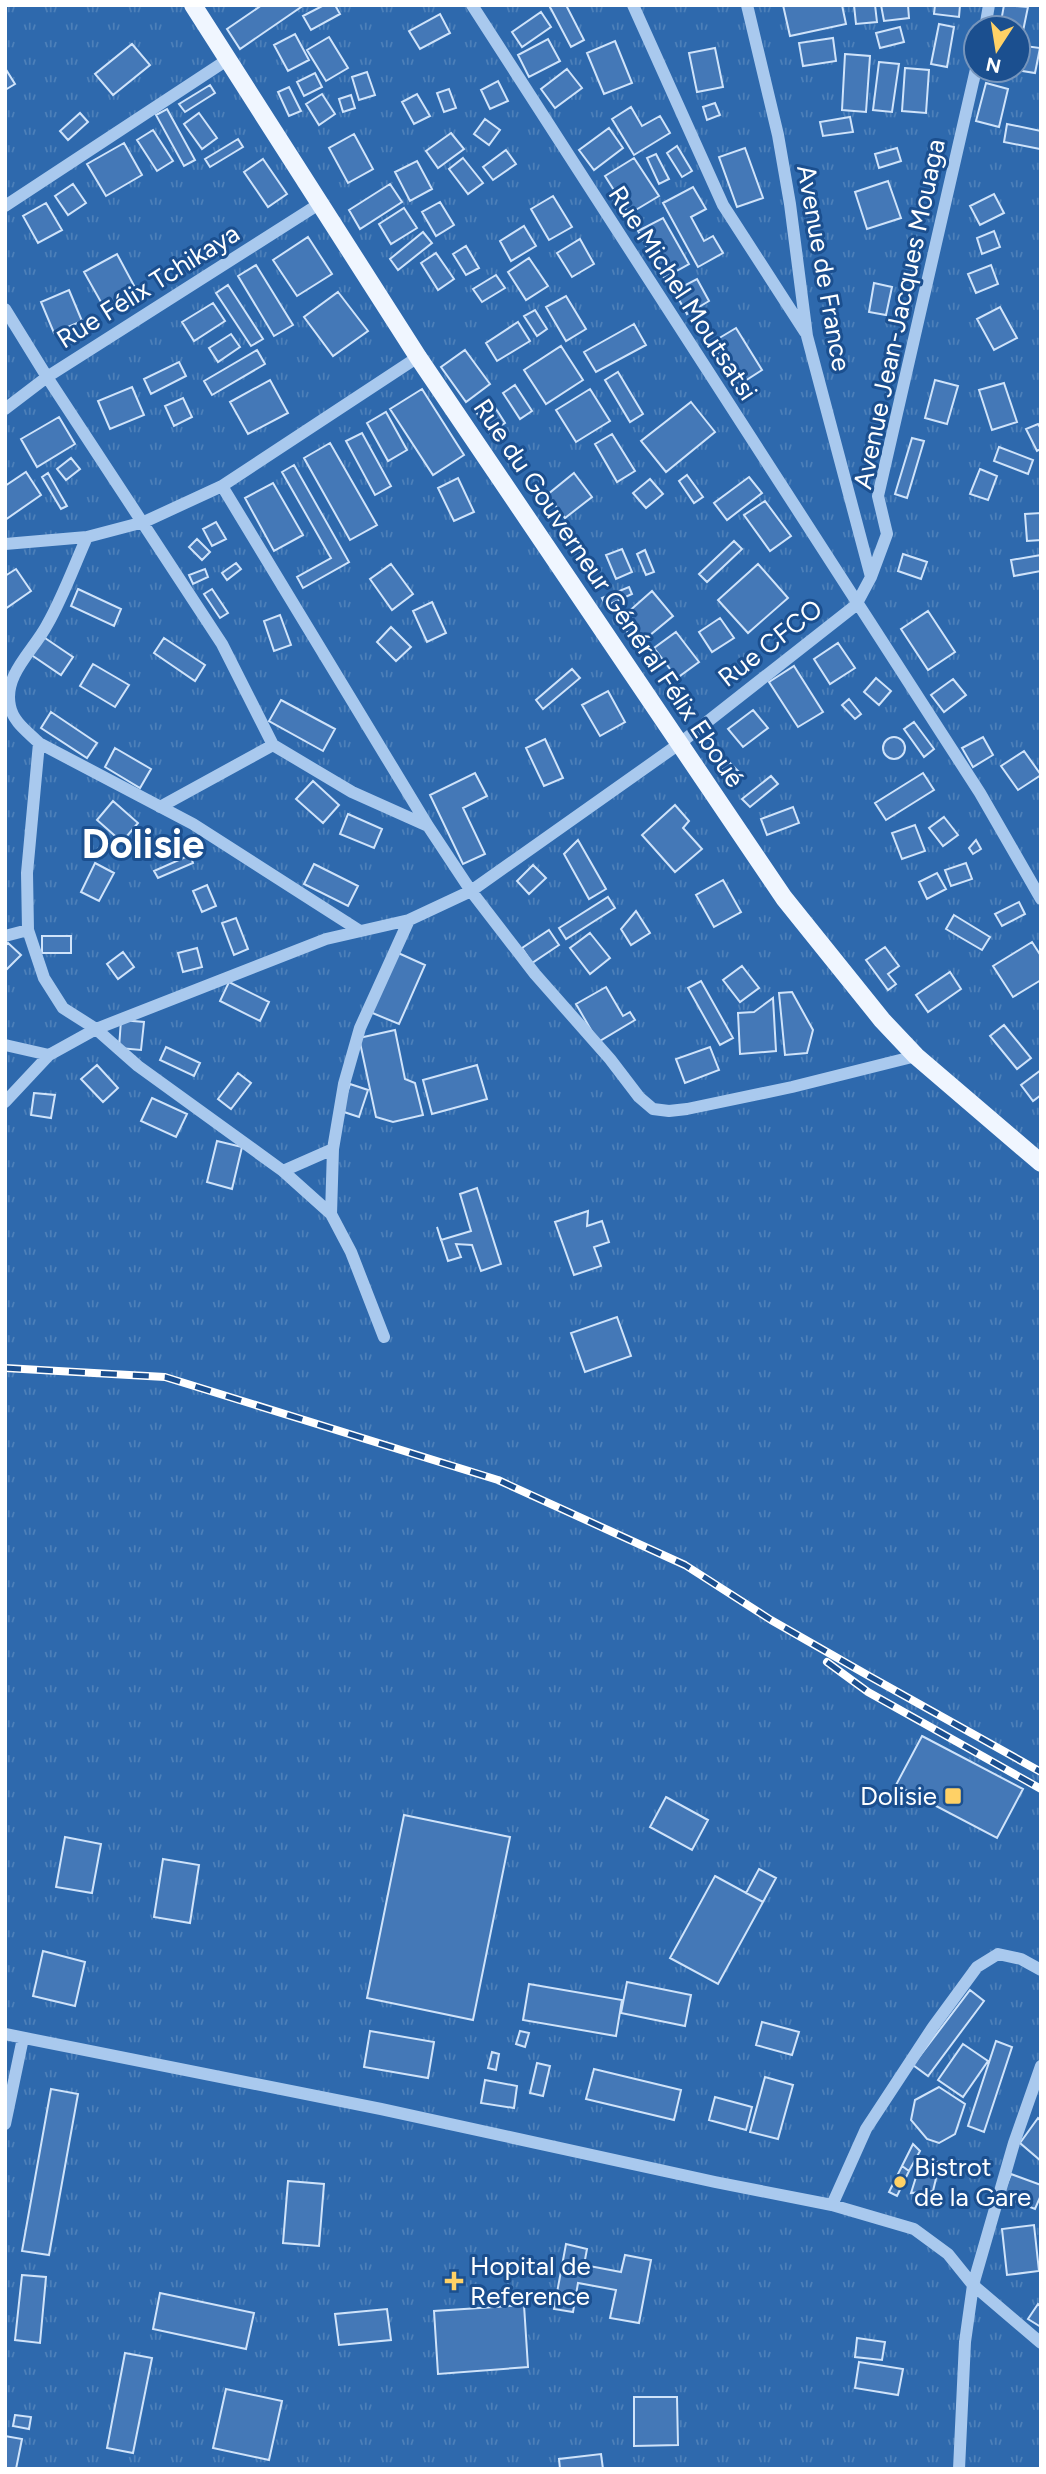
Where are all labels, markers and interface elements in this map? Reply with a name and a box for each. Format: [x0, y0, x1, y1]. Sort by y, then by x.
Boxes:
north arrow [962, 14, 1032, 84]
text: N [984, 52, 1003, 78]
street label: Avenue Jean-Jacques Mouaga [846, 136, 952, 492]
street label: Avenue de France [790, 162, 858, 374]
street label: Rue Michel Moutsatsi [602, 180, 764, 406]
street label: Rue Félix Tchikaya [51, 217, 245, 355]
street label: Rue du Gouverneur Général Félix Eboué [467, 393, 751, 793]
street label: Rue CFCO [712, 592, 828, 694]
district label: Dolisie [82, 820, 204, 868]
place label: Dolisie [860, 1780, 937, 1812]
marker: Dolisie [943, 1786, 963, 1806]
place label: Bistrot de la Gare [914, 2151, 1031, 2213]
marker: Bistrot de la Gare [892, 2174, 908, 2190]
place label: Hopital de Reference [470, 2250, 591, 2312]
marker: Hopital de Reference [444, 2271, 464, 2291]

